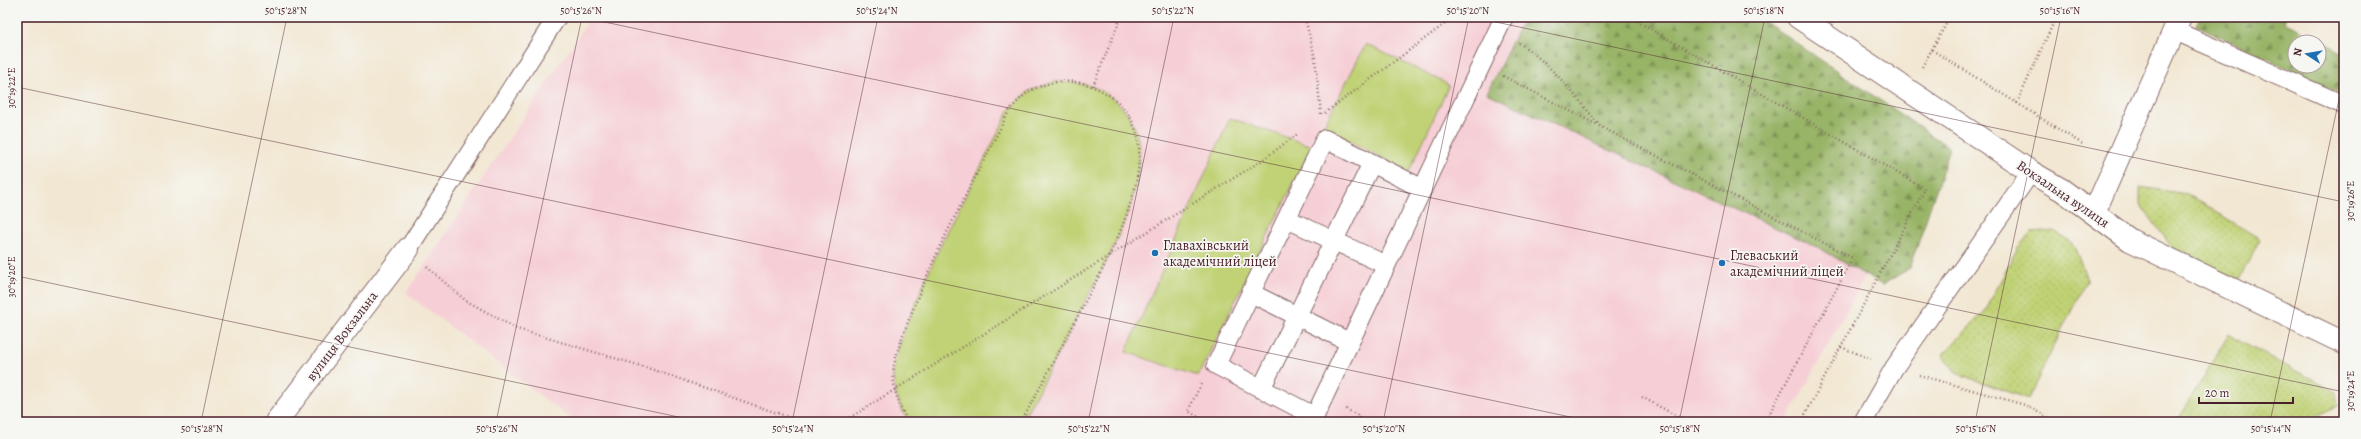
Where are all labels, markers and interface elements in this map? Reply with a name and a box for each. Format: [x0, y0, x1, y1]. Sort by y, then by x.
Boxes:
text: 50°15'28"N [265, 4, 307, 17]
text: 50°15'26"N [560, 4, 602, 17]
text: 50°15'24"N [856, 4, 898, 17]
text: 50°15'22"N [1152, 4, 1194, 17]
text: 50°15'20"N [1447, 4, 1489, 17]
text: 50°15'18"N [1744, 4, 1784, 17]
text: 50°15'16"N [2040, 4, 2080, 17]
north arrow [2287, 34, 2327, 74]
text: N [2290, 47, 2306, 58]
text: 30°19'22"E [5, 68, 18, 108]
street label: Вокзальна вулиця [2013, 156, 2113, 232]
text: 30°19'26"E [2344, 181, 2357, 221]
place label: Главахівський академічний ліцей [1163, 236, 1277, 271]
place label: Глеваський академічний ліцей [1730, 246, 1844, 281]
marker: Главахівський академічний ліцей [1150, 248, 1160, 258]
text: 30°19'20"E [5, 256, 18, 298]
marker: Глеваський академічний ліцей [1717, 258, 1727, 268]
street label: вулиця Вокзальна [302, 287, 382, 385]
text: 30°19'24"E [2344, 371, 2357, 411]
scale bar [2199, 379, 2293, 405]
text: 20 m [2205, 385, 2229, 401]
text: 50°15'28"N [181, 422, 223, 435]
text: 50°15'26"N [476, 422, 518, 435]
text: 50°15'24"N [772, 422, 814, 435]
text: 50°15'22"N [1068, 422, 1110, 435]
text: 50°15'20"N [1363, 422, 1405, 435]
text: 50°15'18"N [1660, 422, 1700, 435]
text: 50°15'16"N [1956, 422, 1996, 435]
text: 50°15'14"N [2251, 422, 2291, 435]

